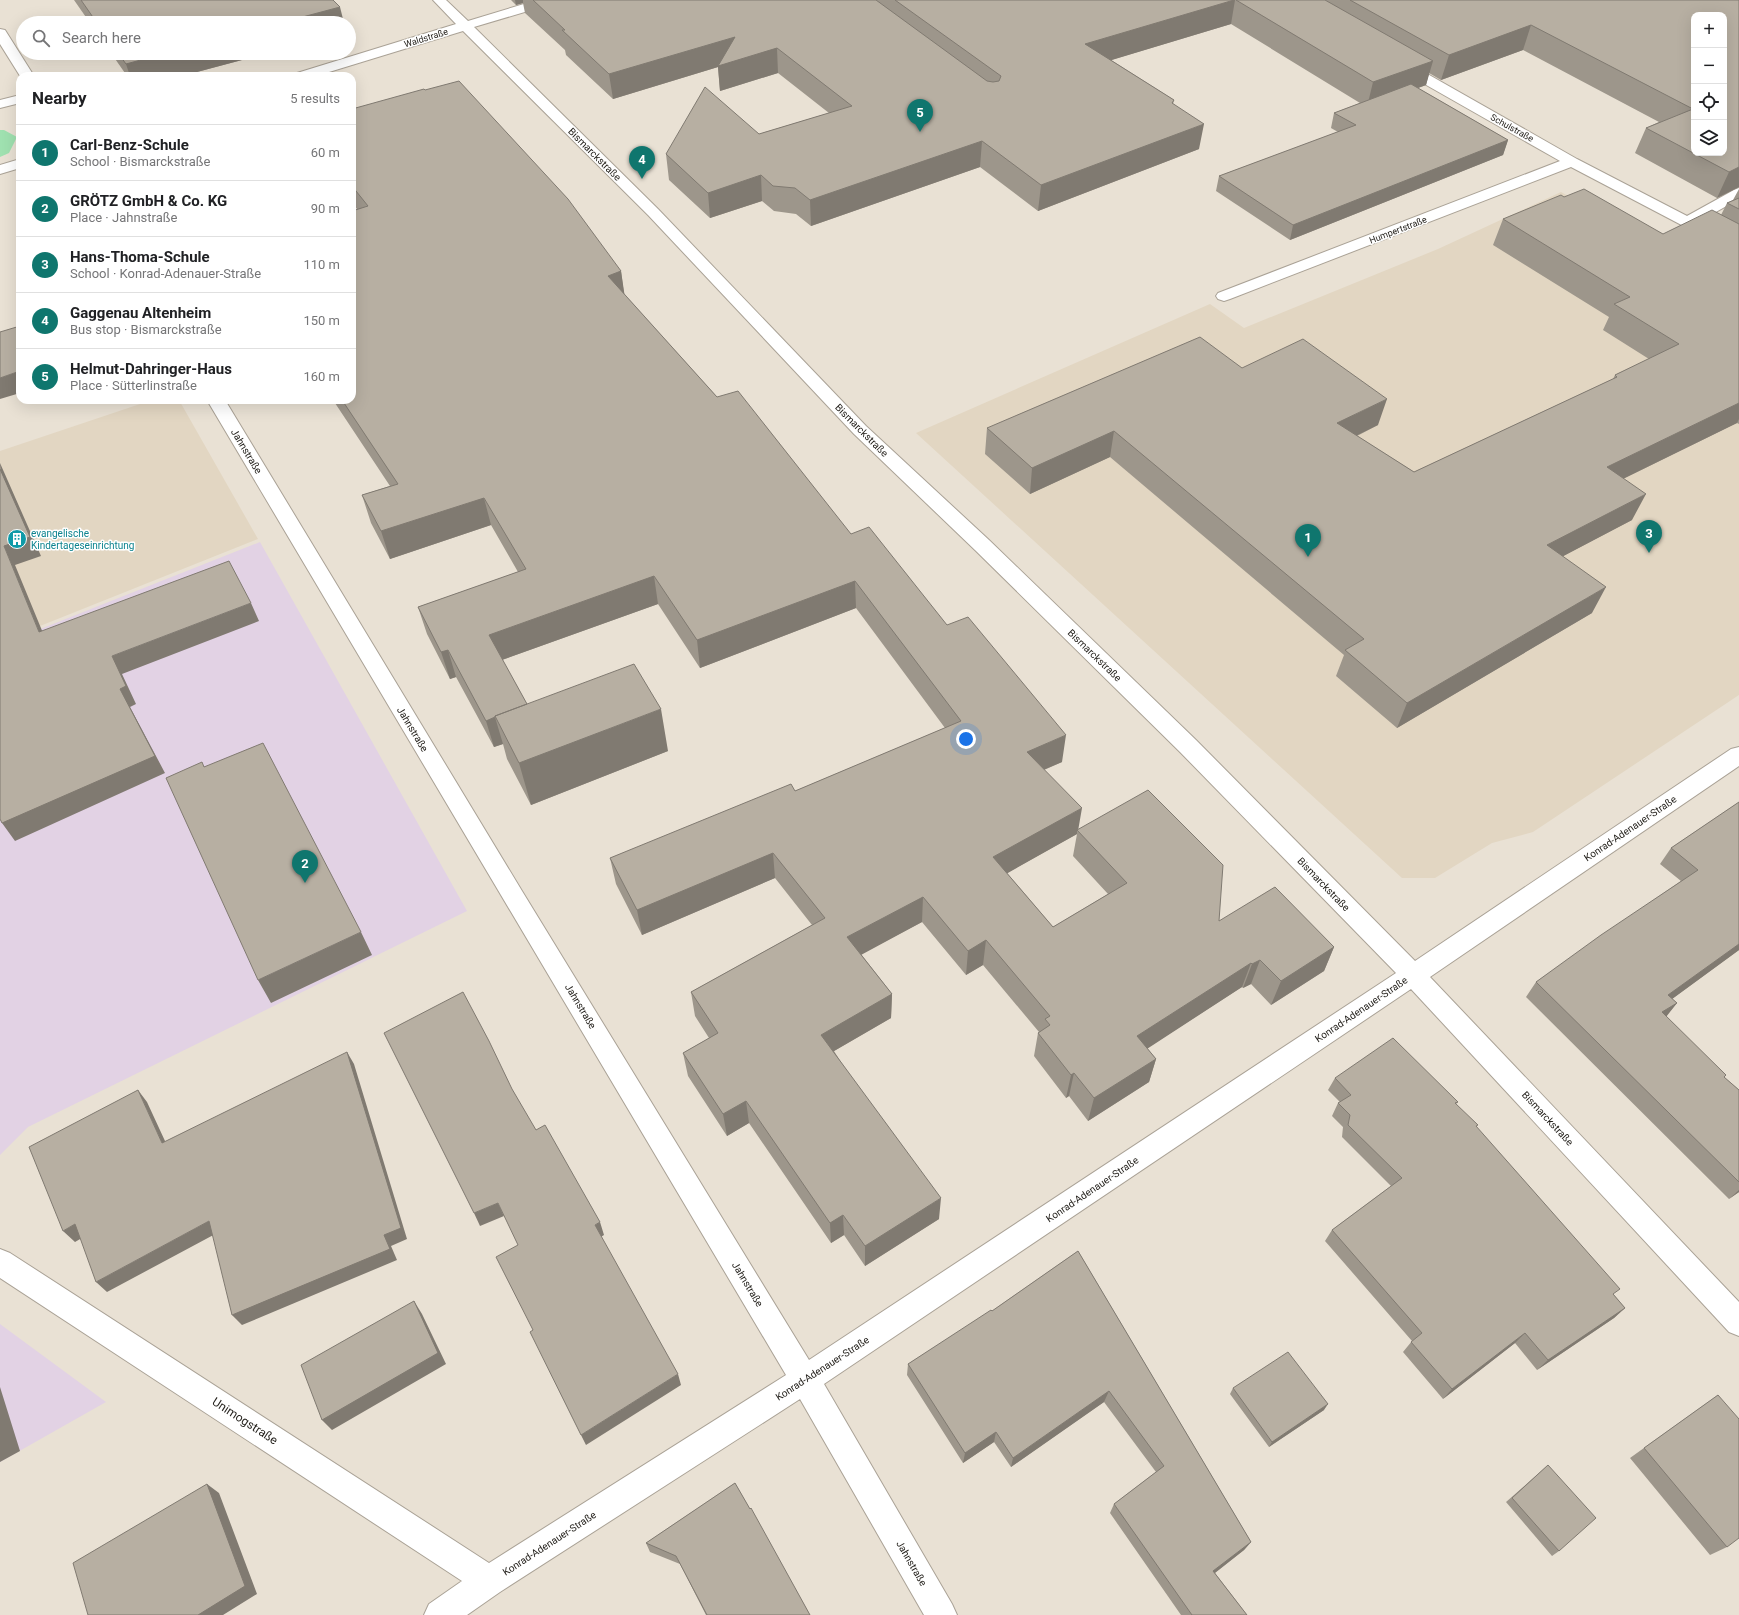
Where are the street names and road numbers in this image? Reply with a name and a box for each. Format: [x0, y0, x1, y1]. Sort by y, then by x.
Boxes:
street label: Waldstraße [403, 27, 449, 49]
street label: Schulstraße [1489, 112, 1535, 144]
street label: Bismarckstraße [566, 126, 623, 183]
street label: Humpertstraße [1368, 214, 1428, 246]
street label: Bismarckstraße [833, 402, 890, 459]
street label: Jahnstraße [229, 427, 264, 476]
street label: Bismarckstraße [1066, 627, 1124, 684]
street label: Jahnstraße [395, 705, 430, 754]
street label: Konrad-Adenauer-Straße [1582, 793, 1678, 863]
street label: Bismarckstraße [1295, 855, 1352, 913]
street label: Konrad-Adenauer-Straße [1313, 974, 1409, 1044]
street label: Jahnstraße [563, 982, 598, 1031]
street label: Bismarckstraße [1520, 1089, 1576, 1148]
street label: Konrad-Adenauer-Straße [1044, 1154, 1140, 1224]
street label: Jahnstraße [730, 1260, 765, 1309]
street label: Konrad-Adenauer-Straße [774, 1334, 871, 1403]
street label: Unimogstraße [210, 1395, 280, 1447]
street label: Konrad-Adenauer-Straße [501, 1509, 598, 1578]
street label: Jahnstraße [894, 1539, 929, 1588]

